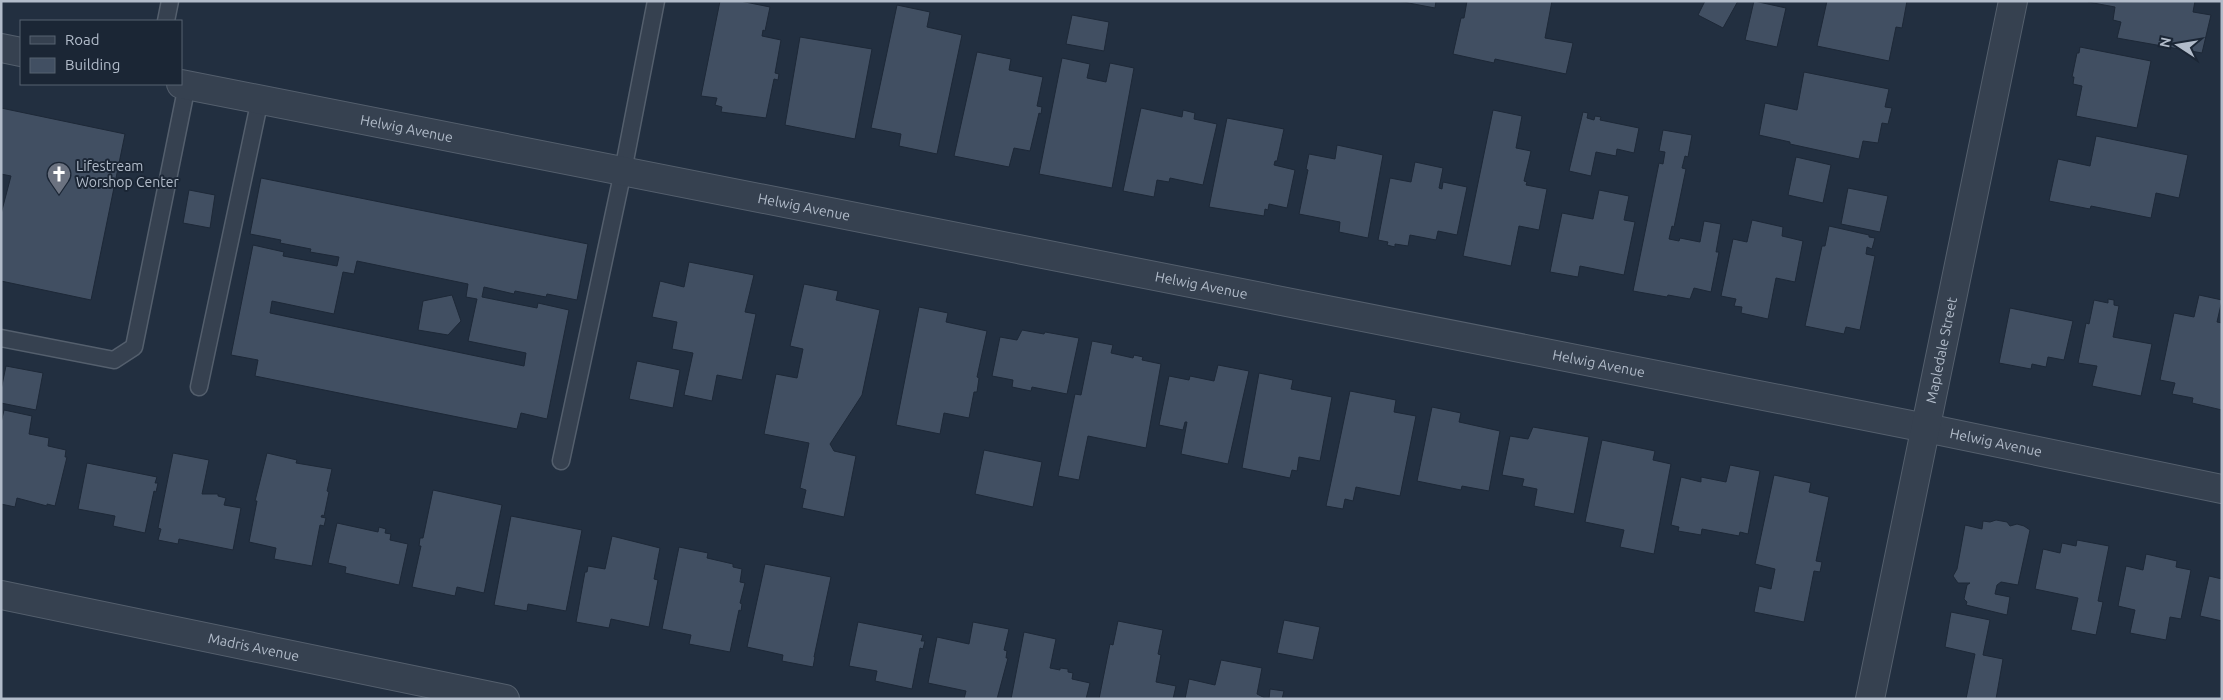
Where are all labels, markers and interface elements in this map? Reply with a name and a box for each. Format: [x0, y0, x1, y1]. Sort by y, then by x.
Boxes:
legend [20, 20, 182, 85]
north arrow [2153, 20, 2203, 70]
text: Road [65, 31, 100, 48]
text: N [2156, 36, 2174, 49]
text: Building [65, 56, 120, 73]
street label: Helwig Avenue [359, 112, 454, 145]
place label: Lifestream Worshop Center [76, 158, 179, 190]
church icon: Lifestream Worshop Center [46, 161, 72, 195]
street label: Helwig Avenue [756, 190, 852, 224]
street label: Helwig Avenue [1154, 268, 1249, 302]
street label: Mapledale Street [1923, 295, 1960, 405]
street label: Helwig Avenue [1551, 347, 1646, 380]
street label: Helwig Avenue [1948, 425, 2044, 460]
street label: Madris Avenue [207, 630, 301, 664]

